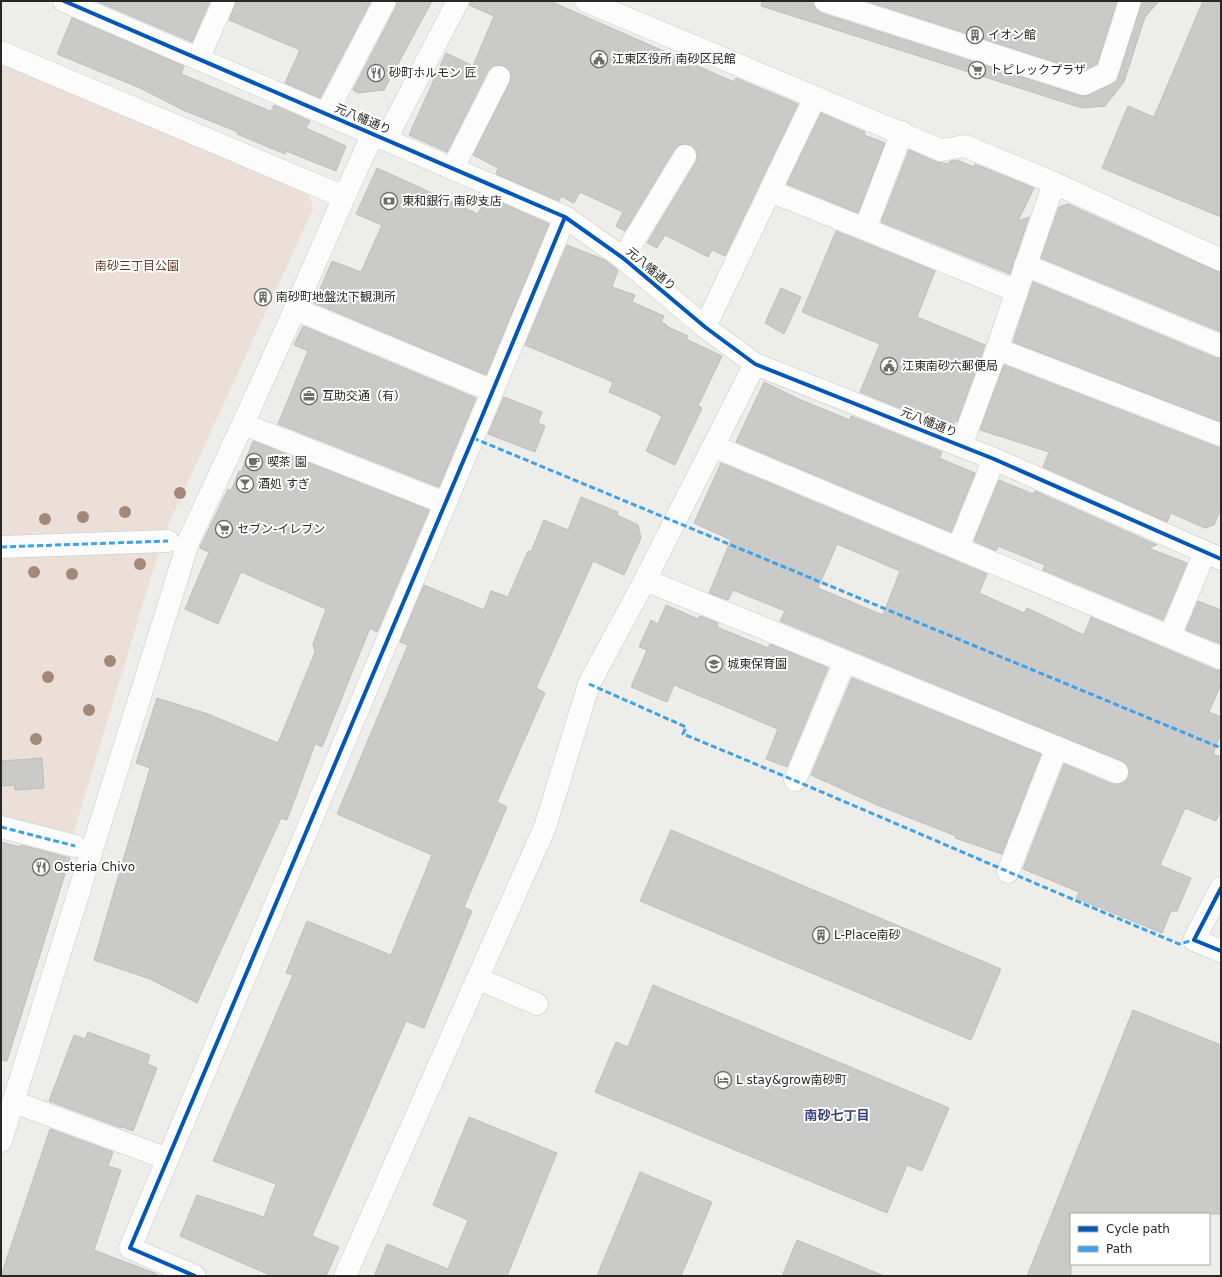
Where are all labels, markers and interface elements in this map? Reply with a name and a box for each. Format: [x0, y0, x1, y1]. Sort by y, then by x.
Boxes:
building icon: イオン館 [965, 25, 985, 45]
place label: イオン館 [988, 28, 1036, 42]
public building icon: 江東区役所 南砂区民館 [589, 49, 609, 69]
place label: 江東区役所 南砂区民館 [612, 52, 736, 66]
supermarket icon: トピレックプラザ [967, 60, 987, 80]
restaurant icon: 砂町ホルモン 匠 [366, 63, 386, 83]
place label: トピレックプラザ [990, 63, 1086, 77]
place label: 砂町ホルモン 匠 [389, 66, 477, 80]
street label: 元八幡通り [333, 101, 393, 137]
bank icon: 東和銀行 南砂支店 [379, 191, 399, 211]
place label: 東和銀行 南砂支店 [402, 194, 502, 208]
street label: 元八幡通り [624, 244, 678, 294]
park label: 南砂三丁目公園 [95, 259, 179, 273]
building icon: 南砂町地盤沈下観測所 [253, 287, 273, 307]
place label: 南砂町地盤沈下観測所 [276, 290, 396, 304]
public building icon: 江東南砂六郵便局 [879, 356, 899, 376]
place label: 江東南砂六郵便局 [902, 359, 998, 373]
office icon: 互助交通（有） [299, 386, 319, 406]
place label: 互助交通（有） [322, 389, 406, 403]
street label: 元八幡通り [899, 404, 959, 440]
cafe icon: 喫茶 園 [244, 452, 264, 472]
place label: 喫茶 園 [267, 455, 307, 469]
bar icon: 酒処 すぎ [235, 474, 255, 494]
place label: 酒処 すぎ [258, 477, 310, 491]
supermarket icon: セブン-イレブン [214, 519, 234, 539]
place label: セブン-イレブン [237, 522, 325, 536]
school or university icon: 城東保育園 [704, 654, 724, 674]
place label: 城東保育園 [727, 657, 787, 671]
restaurant icon: Osteria Chivo [31, 857, 51, 877]
place label: Osteria Chivo [54, 860, 135, 874]
building icon: L-Place南砂 [811, 925, 831, 945]
place label: L-Place南砂 [834, 928, 901, 942]
hotel icon: L stay&grow南砂町 [713, 1070, 733, 1090]
place label: L stay&grow南砂町 [736, 1073, 847, 1087]
district label: 南砂七丁目 [804, 1108, 870, 1123]
legend [1070, 1213, 1210, 1265]
text: Cycle path [1106, 1222, 1170, 1236]
text: Path [1106, 1242, 1132, 1256]

